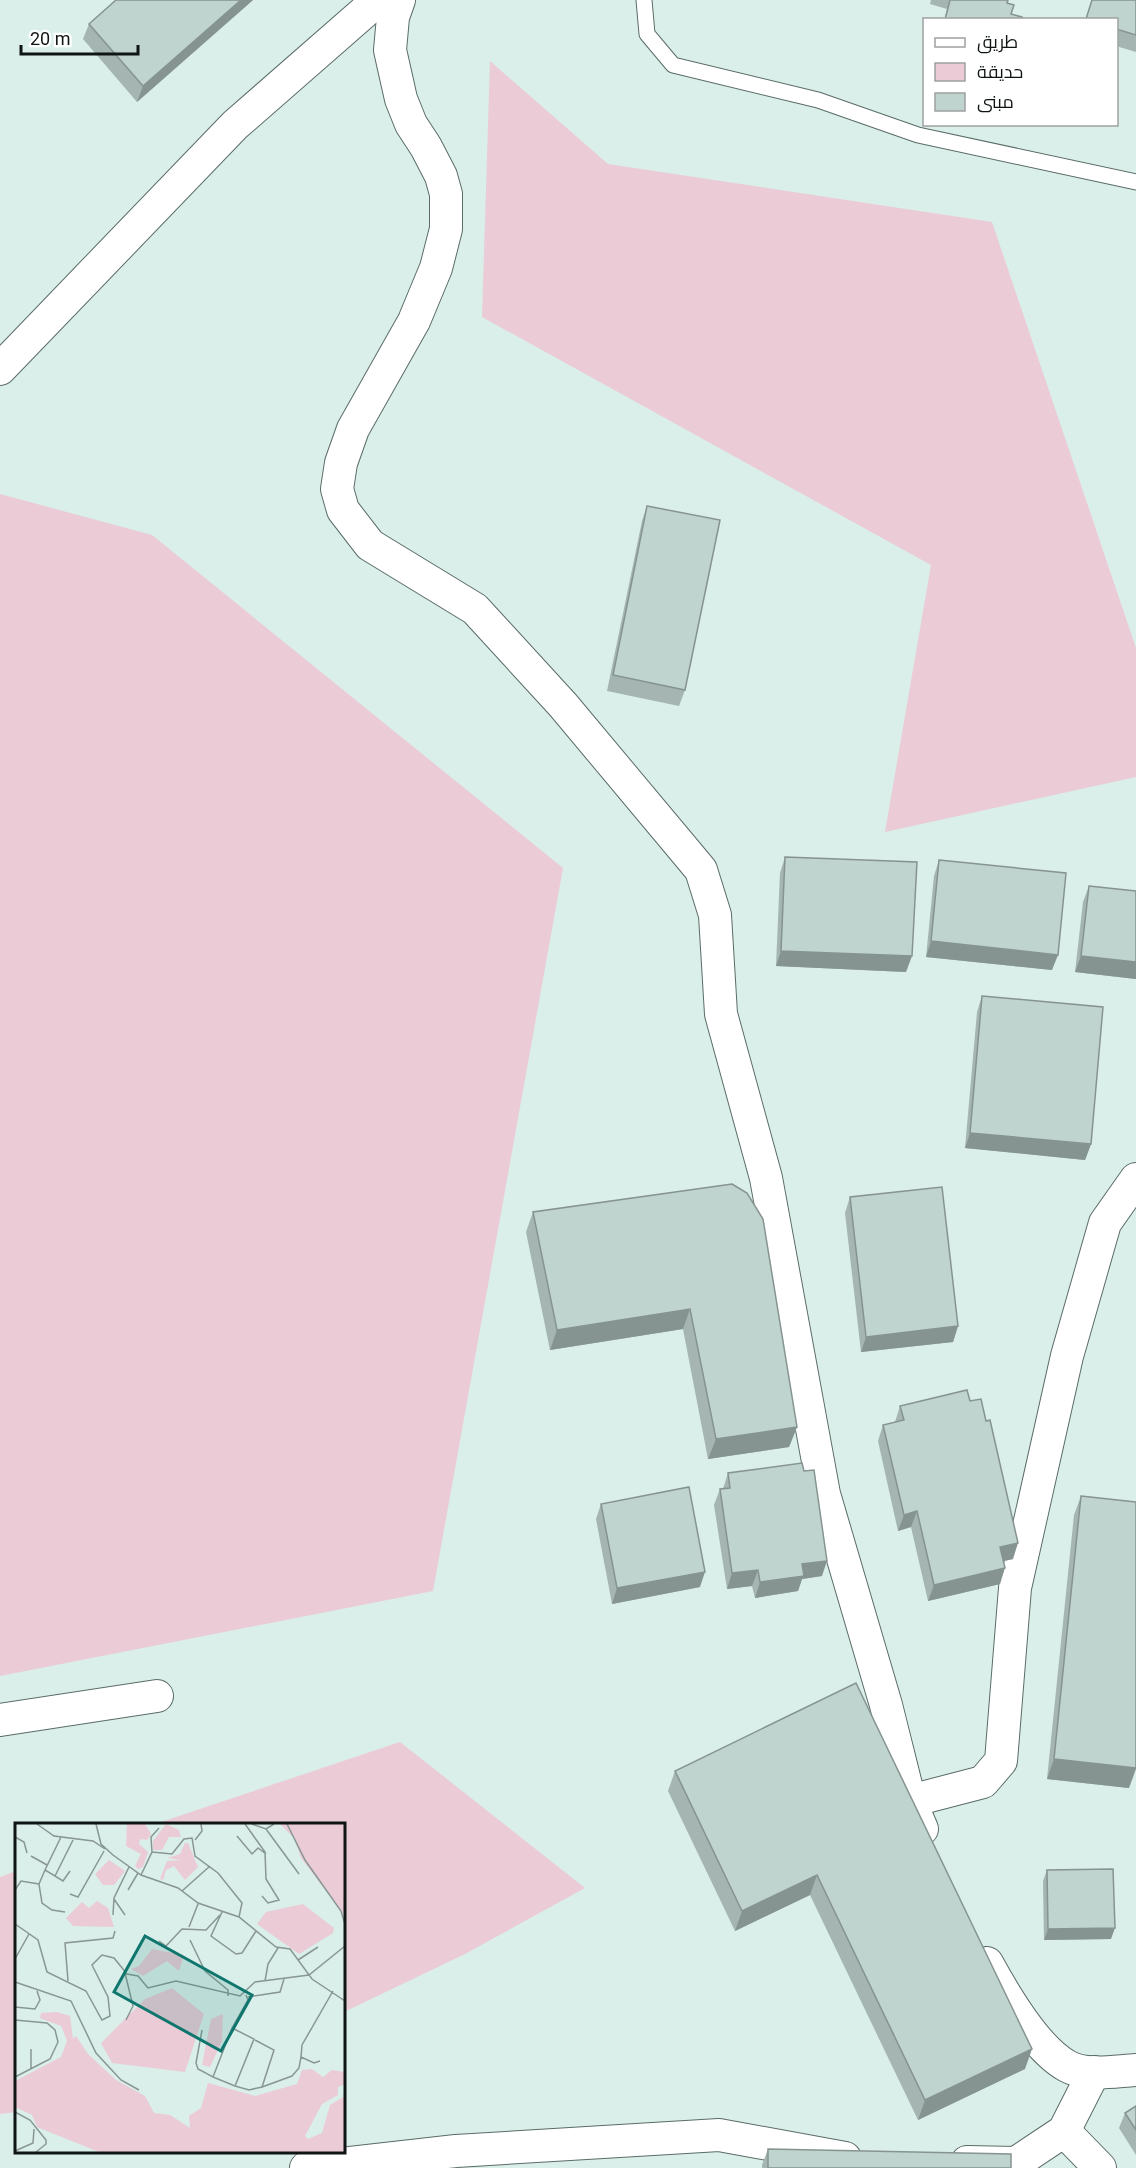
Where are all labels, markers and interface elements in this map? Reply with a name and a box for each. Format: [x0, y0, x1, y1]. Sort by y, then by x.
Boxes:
scale bar [21, 18, 138, 56]
legend [923, 18, 1118, 126]
text: 20 m [30, 28, 70, 49]
text: طريق [977, 31, 1018, 54]
text: حديقة [977, 61, 1023, 82]
text: مبنى [977, 91, 1014, 113]
inset map [15, 1823, 345, 2153]

